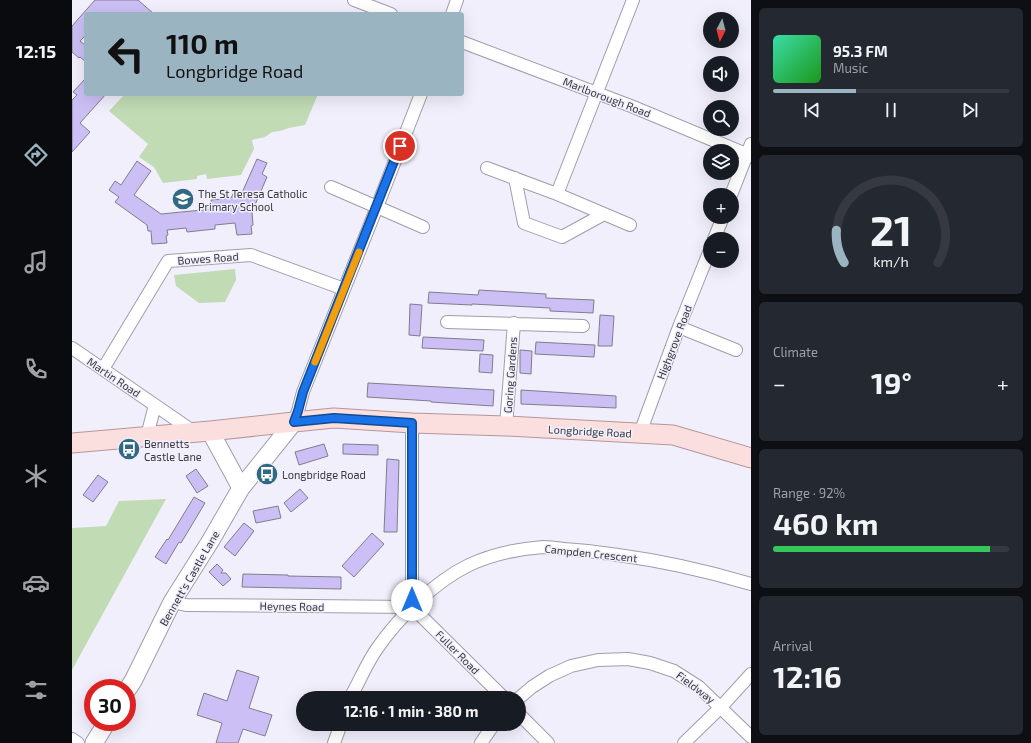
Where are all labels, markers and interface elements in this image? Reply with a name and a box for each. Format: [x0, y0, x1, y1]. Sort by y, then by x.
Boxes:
north arrow [703, 12, 739, 48]
map controls [703, 12, 739, 268]
text: 110 m [166, 26, 239, 60]
icon: left [100, 28, 152, 80]
text: 12:15 [16, 40, 56, 62]
text: 95.3 FM [833, 42, 888, 60]
button: sound [703, 56, 739, 92]
text: Longbridge Road [166, 60, 303, 82]
text: Music [833, 60, 868, 76]
street label: Marlborough Road [561, 74, 653, 120]
icon: previous [801, 99, 823, 121]
icon: pause [880, 99, 902, 121]
icon: next [959, 99, 981, 121]
button: search [703, 100, 739, 136]
pin [383, 129, 417, 163]
icon: arrive [389, 135, 411, 157]
icon: directions [22, 141, 50, 169]
button: layers [703, 144, 739, 180]
school or university icon: The St Teresa Catholic Primary School [170, 186, 196, 212]
place label: The St Teresa Catholic Primary School [198, 187, 307, 213]
button: + [703, 188, 739, 224]
text: 21 [870, 203, 912, 253]
button: − [703, 232, 739, 268]
icon: music [22, 248, 50, 276]
street label: Bowes Road [177, 249, 239, 267]
text: km/h [873, 252, 909, 269]
street label: Highgrove Road [654, 303, 694, 381]
street label: Goring Gardens [501, 336, 519, 414]
text: Climate [773, 344, 818, 360]
street label: Martin Road [85, 354, 143, 400]
icon: phone [22, 355, 50, 383]
text: 19° [871, 364, 912, 400]
text: − [773, 370, 786, 396]
text: + [997, 370, 1009, 396]
street label: Longbridge Road [548, 422, 632, 440]
bus stop icon: Bennetts Castle Lane [116, 436, 142, 462]
place label: Bennetts Castle Lane [144, 437, 202, 463]
bus stop icon: Longbridge Road [254, 461, 280, 487]
icon: climate [22, 462, 50, 490]
place label: Longbridge Road [282, 468, 366, 481]
text: Range · 92% [773, 485, 845, 501]
text: 460 km [773, 505, 878, 541]
street label: Bennett's Castle Lane [156, 528, 222, 628]
street label: Campden Crescent [544, 542, 638, 564]
icon: car [22, 569, 50, 597]
position arrow [391, 579, 433, 621]
street label: Heynes Road [260, 599, 324, 613]
street label: Fuller Road [433, 627, 483, 677]
text: Arrival [773, 638, 813, 654]
text: 12:16 [773, 658, 842, 694]
street label: Fieldway [674, 668, 718, 706]
icon: filters [22, 676, 50, 704]
speed limit sign: 30 [84, 679, 136, 731]
text: 12:16 · 1 min · 380 m [344, 702, 478, 720]

